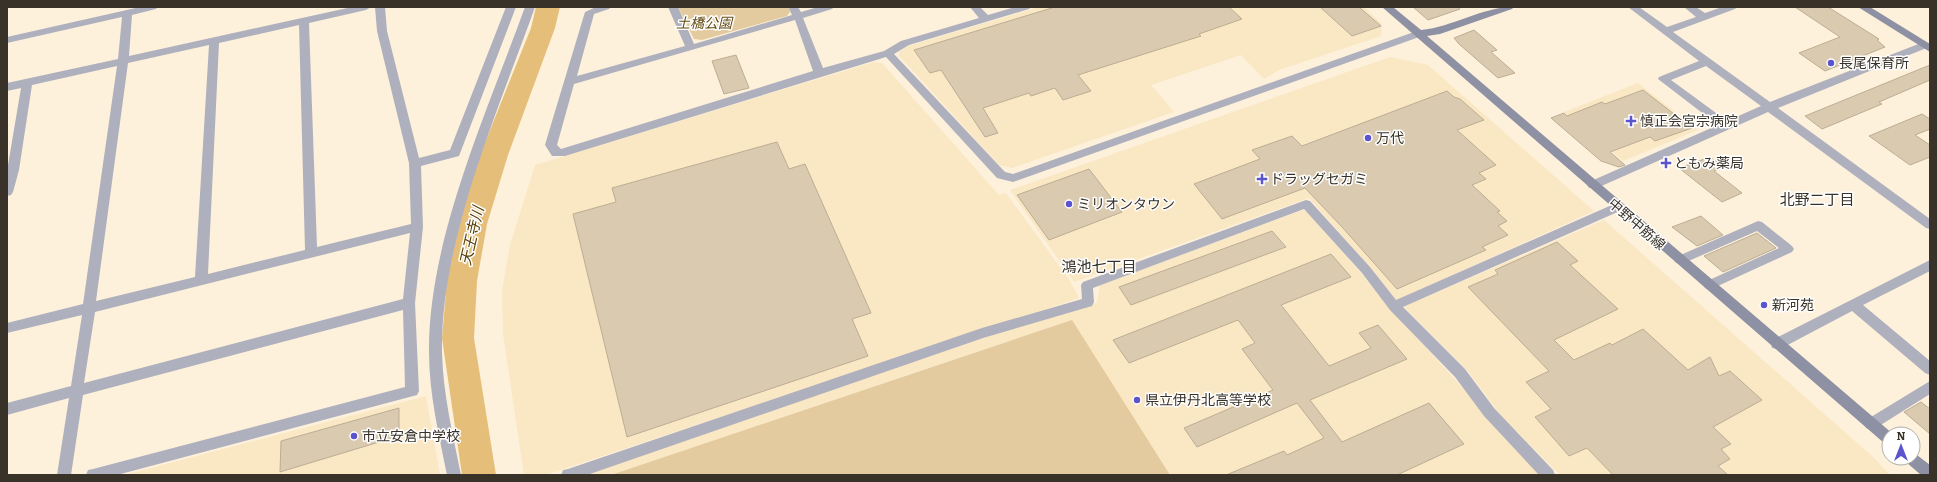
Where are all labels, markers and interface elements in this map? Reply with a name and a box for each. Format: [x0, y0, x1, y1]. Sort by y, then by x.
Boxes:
park label: 土橋公園 [676, 15, 734, 32]
place label: 長尾保育所 [1839, 55, 1909, 72]
marker: 長尾保育所 [1826, 58, 1836, 68]
place label: 慎正会宮宗病院 [1640, 113, 1738, 130]
marker: 慎正会宮宗病院 [1625, 115, 1637, 127]
place label: 万代 [1376, 130, 1404, 147]
marker: 万代 [1363, 133, 1373, 143]
place label: ともみ薬局 [1674, 155, 1744, 172]
marker: ともみ薬局 [1661, 158, 1671, 168]
place label: ドラッグセガミ [1270, 171, 1368, 188]
marker: ドラッグセガミ [1257, 174, 1267, 184]
district label: 北野二丁目 [1779, 191, 1855, 209]
street label: 中野中筋線 [1605, 195, 1669, 254]
place label: ミリオンタウン [1077, 196, 1175, 213]
marker: ミリオンタウン [1064, 199, 1074, 209]
water label: 天王寺川 [456, 203, 488, 267]
district label: 鴻池七丁目 [1061, 258, 1137, 276]
place label: 新河苑 [1772, 297, 1814, 314]
marker: 新河苑 [1759, 300, 1769, 310]
place label: 県立伊丹北高等学校 [1145, 392, 1271, 409]
marker: 県立伊丹北高等学校 [1132, 395, 1142, 405]
north arrow [1881, 426, 1921, 466]
place label: 市立安倉中学校 [362, 428, 460, 445]
text: N [1897, 430, 1906, 443]
marker: 市立安倉中学校 [349, 431, 359, 441]

